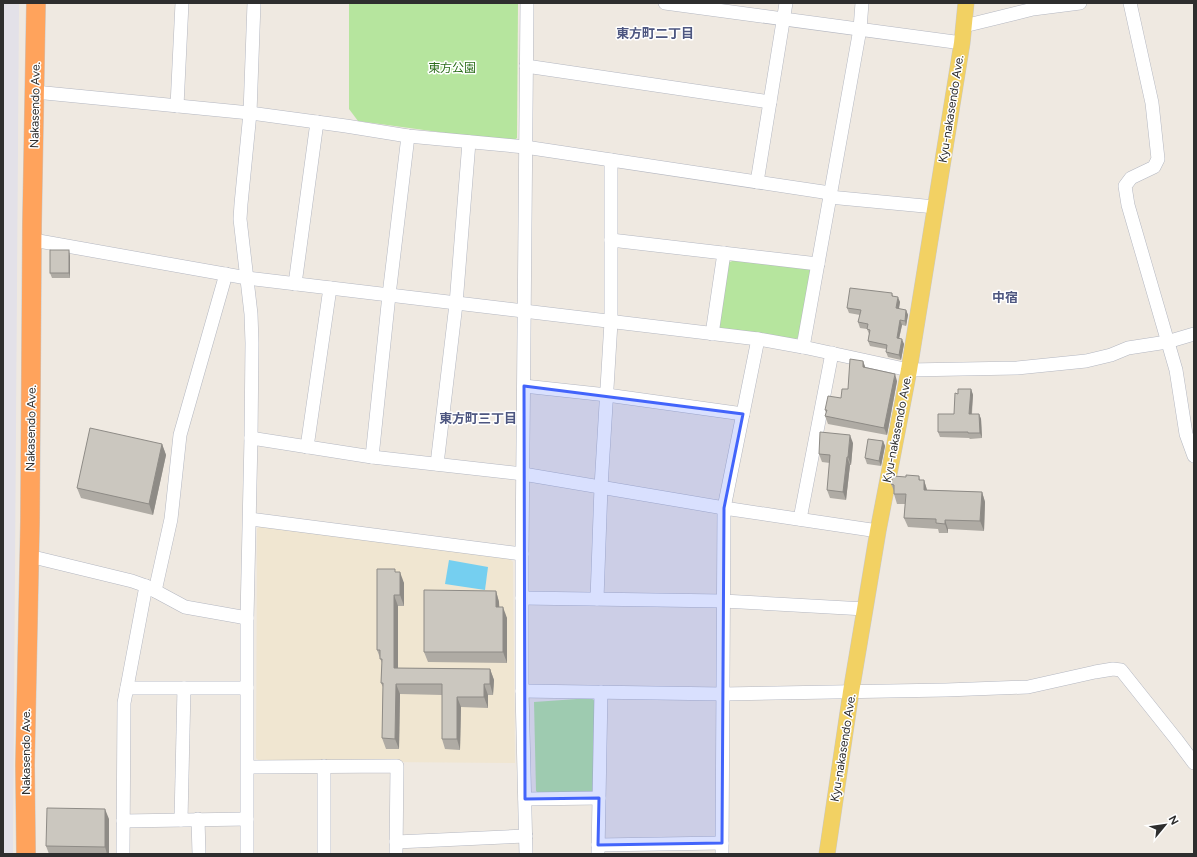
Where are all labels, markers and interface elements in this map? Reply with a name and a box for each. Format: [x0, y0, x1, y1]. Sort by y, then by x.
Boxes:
district label: 東方町二丁目 [616, 26, 694, 41]
street label: Kyu-nakasendo Ave. [936, 54, 966, 164]
park label: 東方公園 [428, 61, 476, 75]
street label: Nakasendo Ave. [27, 62, 43, 148]
district label: 中宿 [992, 290, 1018, 305]
street label: Kyu-nakasendo Ave. [880, 374, 914, 484]
street label: Nakasendo Ave. [23, 385, 39, 471]
district label: 東方町三丁目 [439, 411, 517, 426]
street label: Kyu-nakasendo Ave. [828, 693, 858, 803]
street label: Nakasendo Ave. [19, 709, 33, 795]
north arrow [1145, 805, 1185, 845]
text: N [1166, 814, 1181, 827]

